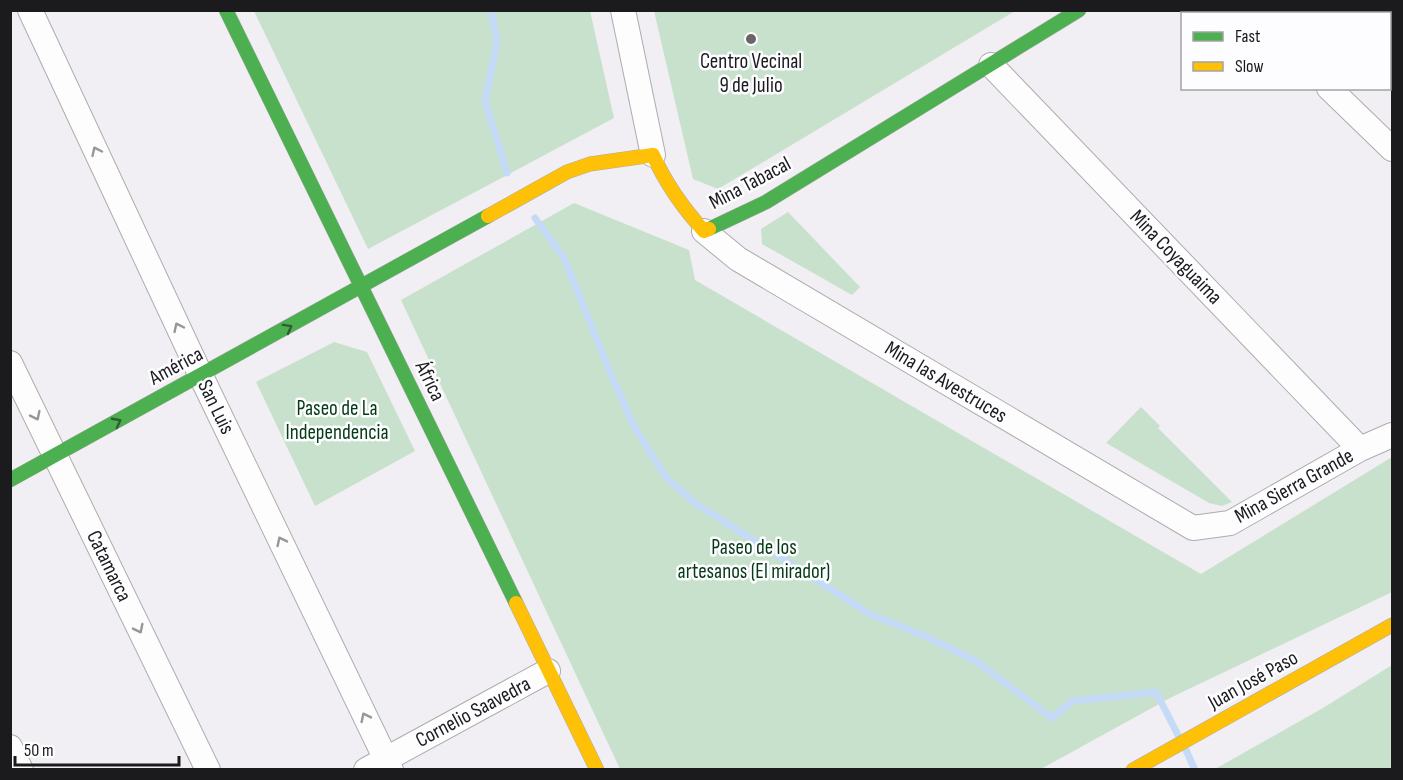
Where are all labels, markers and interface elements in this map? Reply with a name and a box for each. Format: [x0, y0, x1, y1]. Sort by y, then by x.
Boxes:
legend [1181, 12, 1391, 90]
text: Fast [1235, 26, 1261, 47]
marker: Centro Vecinal 9 de Julio [744, 32, 758, 46]
place label: Centro Vecinal 9 de Julio [700, 49, 802, 98]
text: Slow [1235, 56, 1264, 77]
one-way arrow [91, 146, 103, 157]
street label: Mina Tabacal [705, 151, 795, 215]
street label: Mina Coyaguaima [1125, 204, 1227, 310]
one-way arrow [174, 323, 186, 334]
one-way arrow [282, 324, 292, 335]
street label: Mina las Avestruces [880, 336, 1012, 428]
street label: América [144, 341, 207, 391]
street label: África [409, 356, 450, 405]
street label: San Luis [192, 376, 240, 438]
park label: Paseo de La Independencia [285, 396, 389, 445]
one-way arrow [28, 409, 40, 420]
one-way arrow [111, 418, 121, 429]
street label: Mina Sierra Grande [1230, 443, 1358, 529]
street label: Catamarca [81, 526, 137, 606]
park label: Paseo de los artesanos (El mirador) [678, 535, 830, 584]
one-way arrow [276, 537, 288, 548]
one-way arrow [132, 622, 144, 633]
street label: Juan José Paso [1203, 645, 1302, 715]
street label: Cornelio Saavedra [411, 671, 535, 753]
one-way arrow [361, 712, 372, 723]
scale bar [15, 729, 178, 767]
text: 50 m [24, 740, 54, 761]

